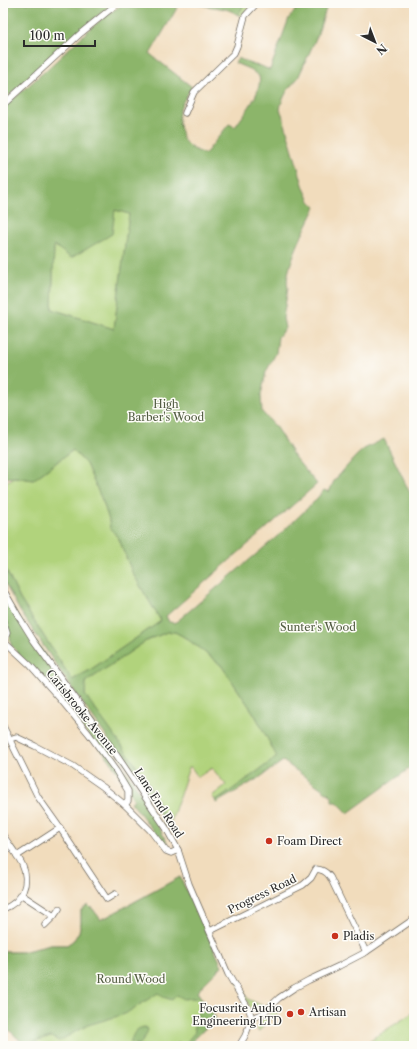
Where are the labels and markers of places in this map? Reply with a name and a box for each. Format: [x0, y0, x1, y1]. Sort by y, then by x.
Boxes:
place label: Foam Direct [277, 834, 342, 848]
marker: Foam Direct [264, 836, 274, 846]
place label: Pladis [343, 929, 374, 943]
marker: Pladis [330, 931, 340, 941]
place label: Focusrite Audio Engineering LTD [192, 1001, 282, 1028]
place label: Artisan [308, 1005, 347, 1019]
marker: Artisan [296, 1007, 306, 1017]
marker: Focusrite Audio Engineering LTD [285, 1009, 295, 1019]

